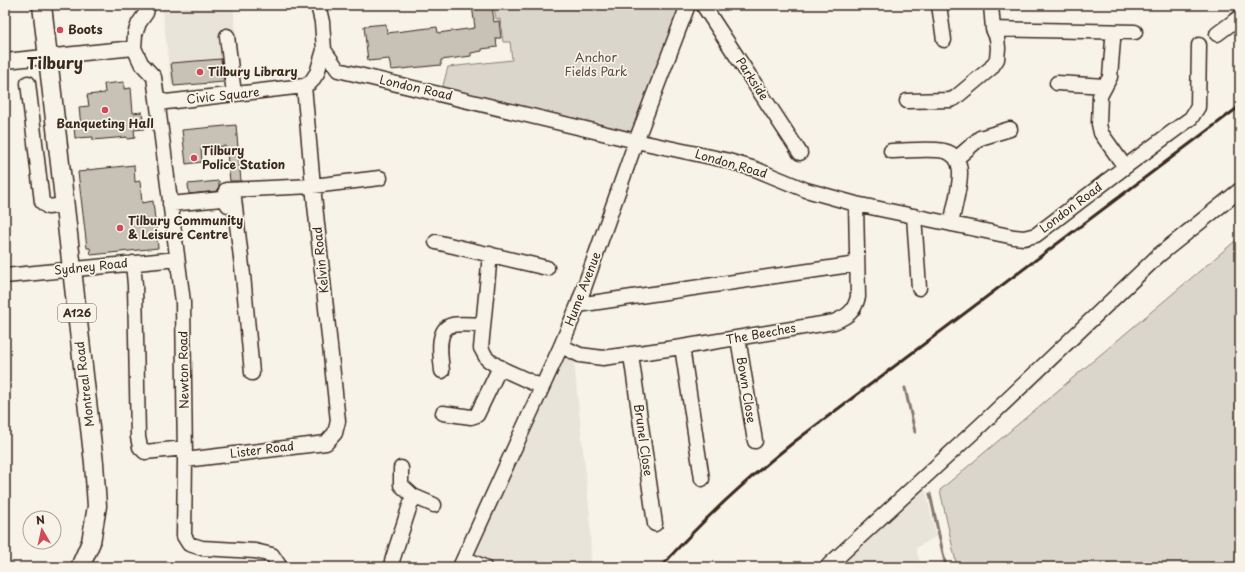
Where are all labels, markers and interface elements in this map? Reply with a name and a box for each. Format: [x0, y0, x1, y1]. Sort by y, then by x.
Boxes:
place label: Boots [68, 20, 103, 38]
marker: Boots [55, 25, 65, 35]
park label: Anchor Fields Park [565, 48, 627, 80]
district label: Tilbury [27, 50, 83, 74]
street label: Parkside [732, 53, 774, 104]
place label: Tilbury Library [208, 62, 298, 80]
marker: Tilbury Library [195, 67, 205, 77]
street label: London Road [378, 70, 454, 104]
street label: Civic Square [186, 82, 260, 108]
marker: Banqueting Hall [100, 105, 110, 115]
place label: Banqueting Hall [56, 114, 154, 132]
place label: Tilbury Police Station [202, 141, 285, 173]
street label: London Road [693, 144, 770, 182]
marker: Tilbury Police Station [189, 153, 199, 163]
street label: London Road [1035, 178, 1106, 237]
place label: Tilbury Community & Leisure Centre [128, 211, 243, 243]
marker: Tilbury Community & Leisure Centre [115, 223, 125, 233]
street label: Kelvin Road [308, 226, 332, 294]
street label: Hume Avenue [560, 248, 605, 328]
street label: Sydney Road [53, 253, 129, 279]
road number: A126 [58, 304, 96, 322]
street label: The Beeches [725, 318, 798, 348]
street label: Newton Road [173, 331, 193, 409]
street label: Montreal Road [70, 340, 98, 428]
street label: Bown Close [733, 355, 761, 424]
street label: Brunel Close [630, 403, 658, 477]
street label: Lister Road [229, 436, 295, 462]
north arrow [22, 510, 62, 550]
text: N [35, 511, 46, 529]

